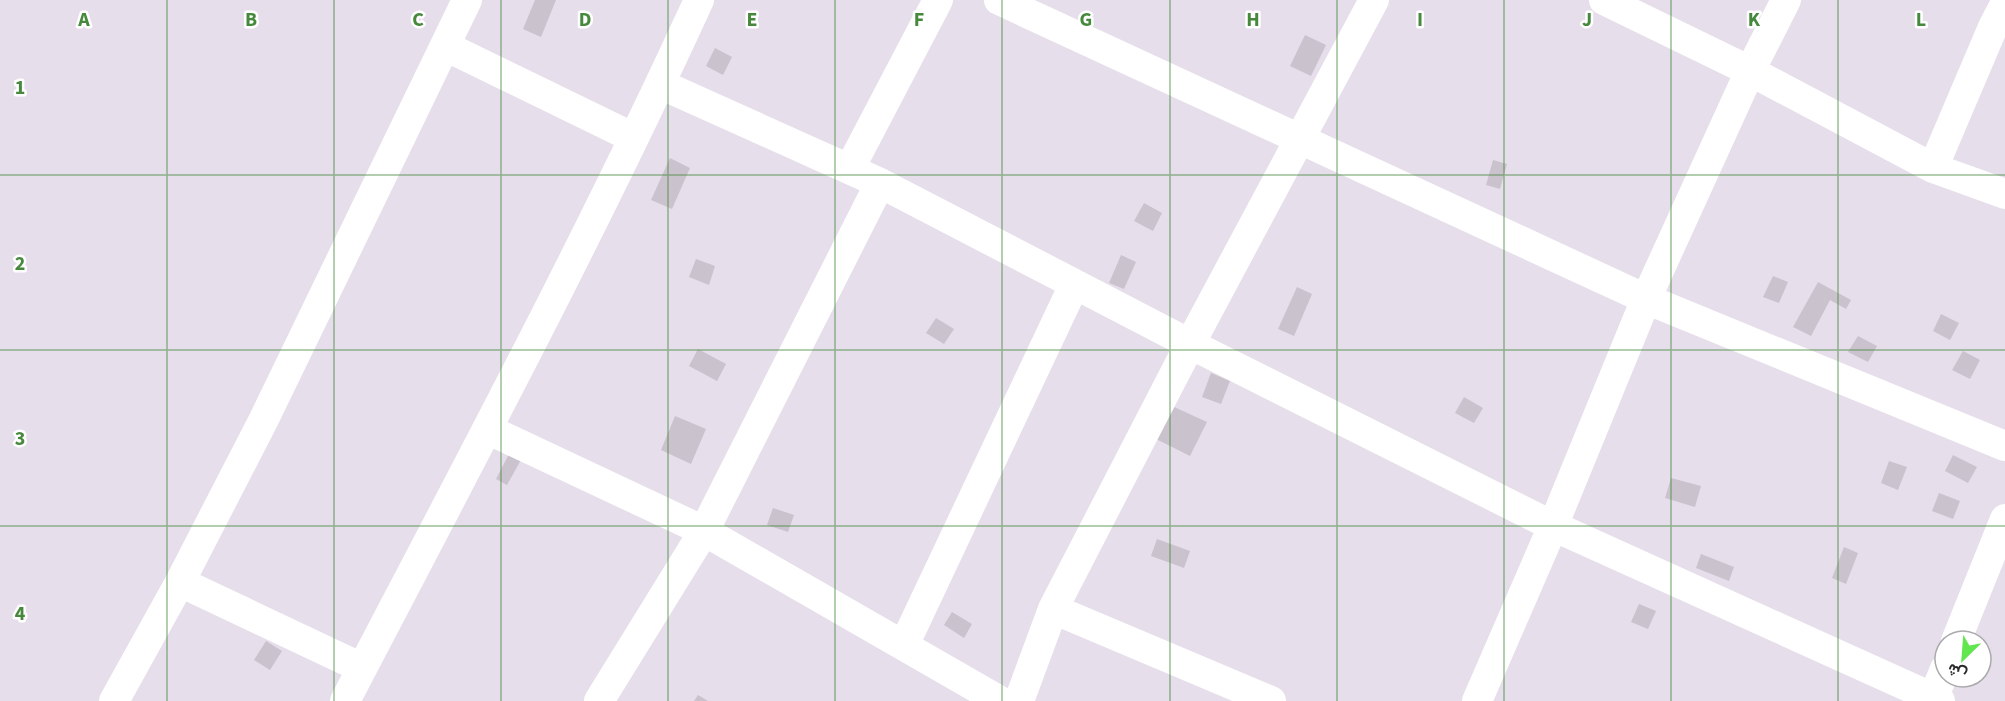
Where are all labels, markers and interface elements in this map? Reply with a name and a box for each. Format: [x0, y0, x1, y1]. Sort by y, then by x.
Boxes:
text: A [77, 6, 90, 34]
text: B [245, 6, 257, 34]
text: C [412, 6, 424, 34]
text: D [579, 6, 591, 34]
text: E [747, 6, 757, 34]
text: F [914, 6, 924, 34]
text: G [1080, 6, 1092, 34]
text: H [1246, 6, 1260, 34]
text: I [1417, 6, 1423, 34]
text: J [1582, 6, 1592, 34]
text: K [1748, 6, 1761, 34]
text: L [1916, 6, 1926, 34]
text: 1 [15, 74, 25, 102]
text: 2 [15, 250, 25, 278]
text: 3 [15, 425, 25, 453]
text: 4 [15, 600, 26, 628]
north arrow [1933, 629, 1993, 689]
text: ش [1944, 658, 1970, 686]

